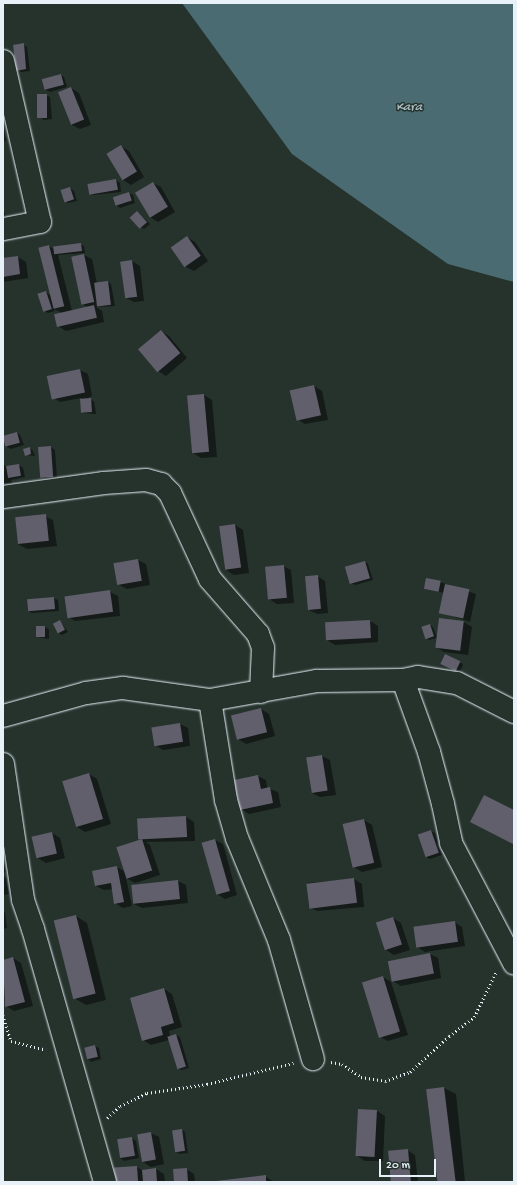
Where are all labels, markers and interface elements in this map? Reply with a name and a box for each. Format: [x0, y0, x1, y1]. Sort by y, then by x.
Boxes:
water label: Kara [396, 100, 422, 116]
scale bar [381, 1151, 438, 1177]
text: 20 m [386, 1159, 410, 1173]

